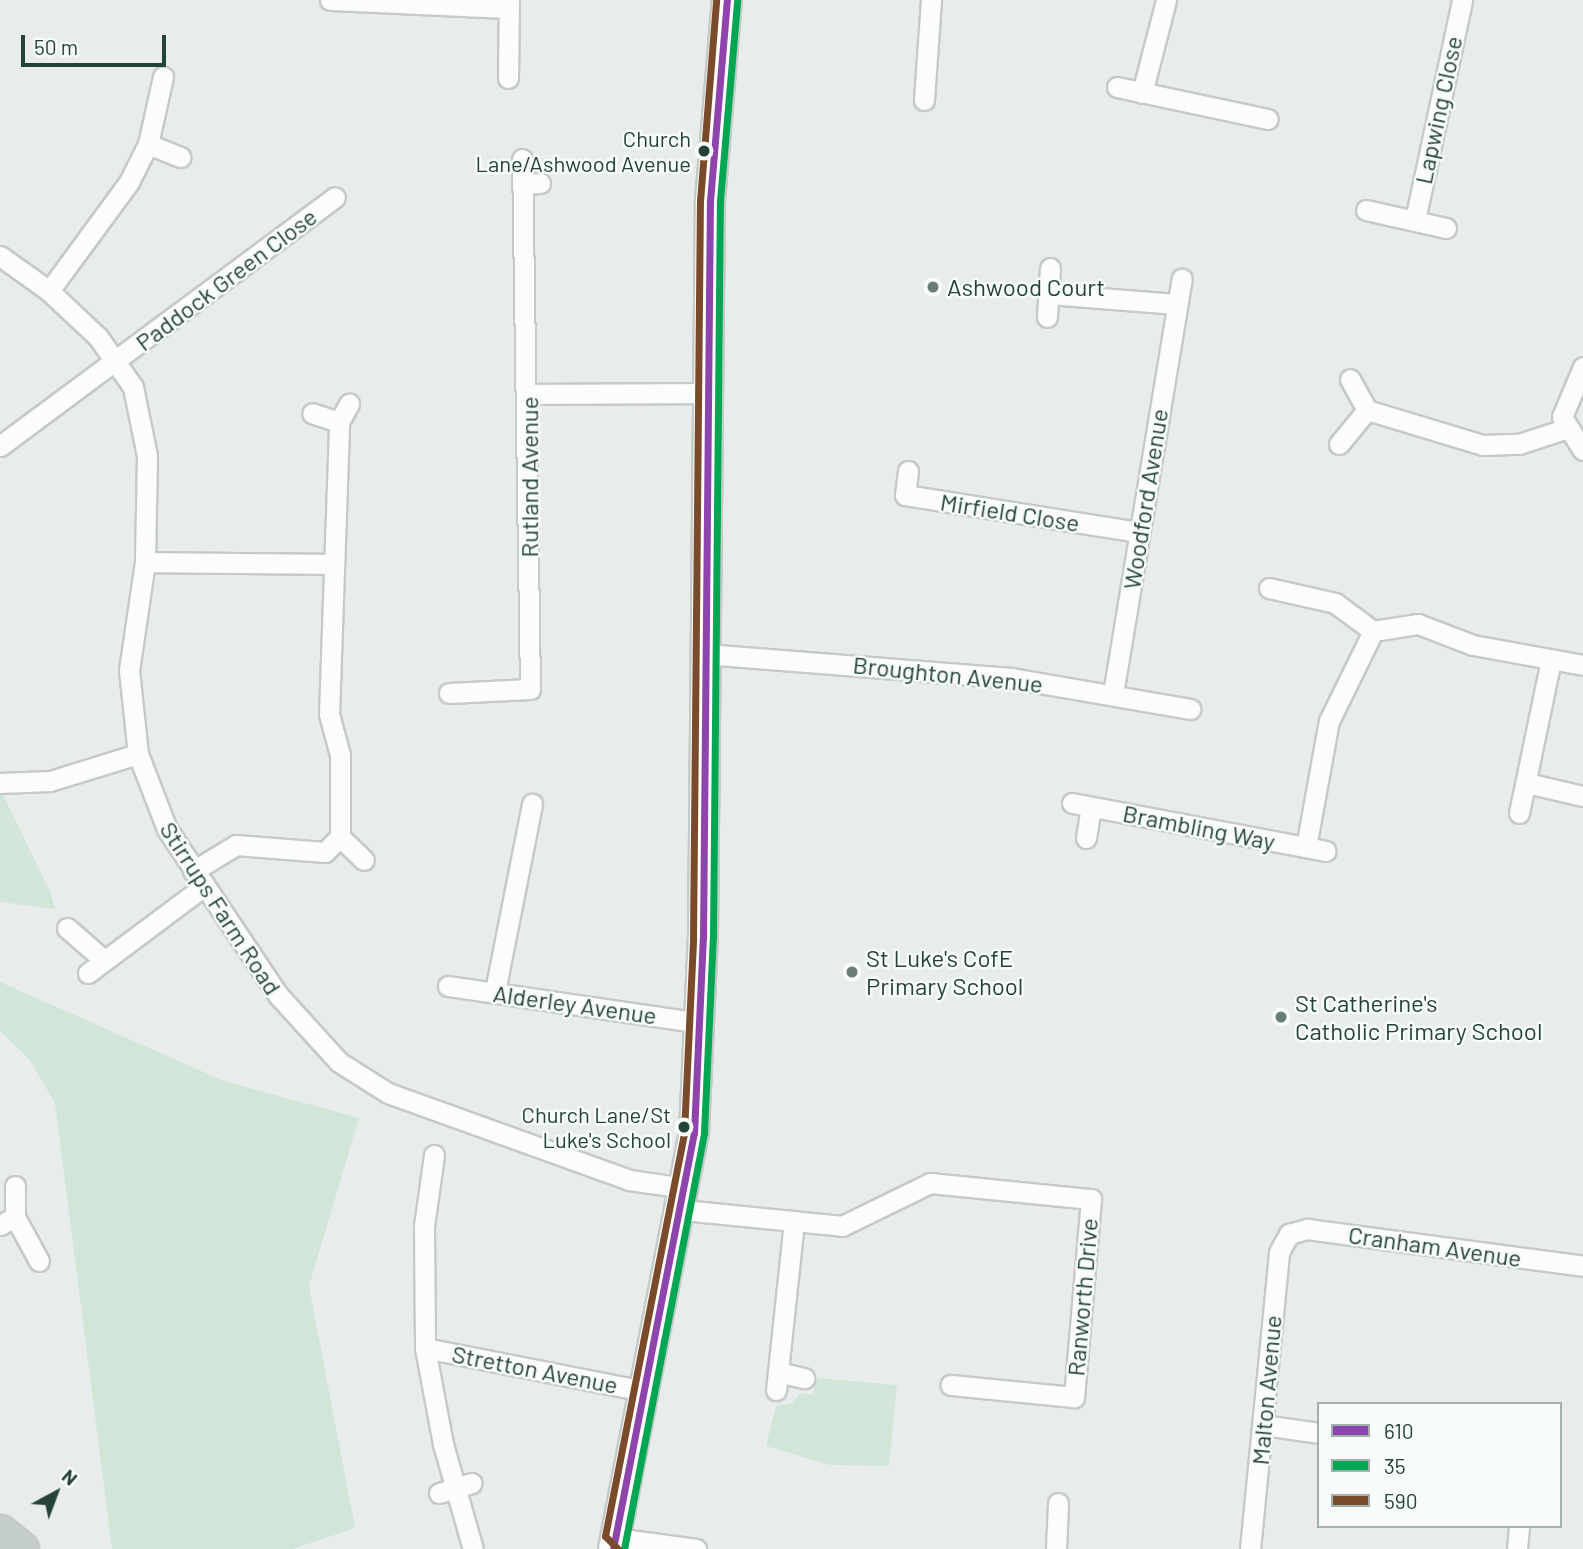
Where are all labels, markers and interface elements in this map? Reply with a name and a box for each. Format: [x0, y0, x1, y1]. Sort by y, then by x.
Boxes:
scale bar [24, 21, 170, 65]
street label: Lapwing Close [1408, 33, 1468, 187]
text: 50 m [34, 34, 78, 59]
place label: Church Lane/Ashwood Avenue [475, 125, 691, 176]
marker: Church Lane/Ashwood Avenue [697, 144, 711, 158]
street label: Paddock Green Close [130, 202, 322, 356]
place label: Ashwood Court [947, 273, 1105, 301]
marker: Ashwood Court [925, 279, 941, 295]
street label: Rutland Avenue [515, 396, 543, 558]
street label: Woodford Avenue [1117, 407, 1173, 591]
street label: Mirfield Close [938, 487, 1082, 537]
street label: Broughton Avenue [852, 650, 1044, 698]
street label: Brambling Way [1121, 798, 1277, 856]
street label: Stirrups Farm Road [154, 816, 288, 1000]
place label: St Luke's CofE Primary School [866, 944, 1023, 1000]
marker: St Luke's CofE Primary School [844, 964, 860, 980]
street label: Alderley Avenue [491, 978, 659, 1030]
place label: St Catherine's Catholic Primary School [1295, 989, 1542, 1045]
marker: St Catherine's Catholic Primary School [1273, 1009, 1289, 1025]
place label: Church Lane/St Luke's School [522, 1101, 671, 1152]
marker: Church Lane/St Luke's School [677, 1120, 691, 1134]
street label: Ranworth Drive [1061, 1217, 1103, 1377]
street label: Cranham Avenue [1347, 1220, 1523, 1272]
street label: Malton Avenue [1245, 1314, 1287, 1466]
street label: Stretton Avenue [450, 1339, 620, 1399]
legend [1317, 1402, 1562, 1528]
text: 610 [1384, 1418, 1414, 1443]
text: 35 [1384, 1453, 1406, 1478]
north arrow [21, 1458, 91, 1528]
text: N [58, 1464, 82, 1490]
text: 590 [1384, 1488, 1418, 1513]

